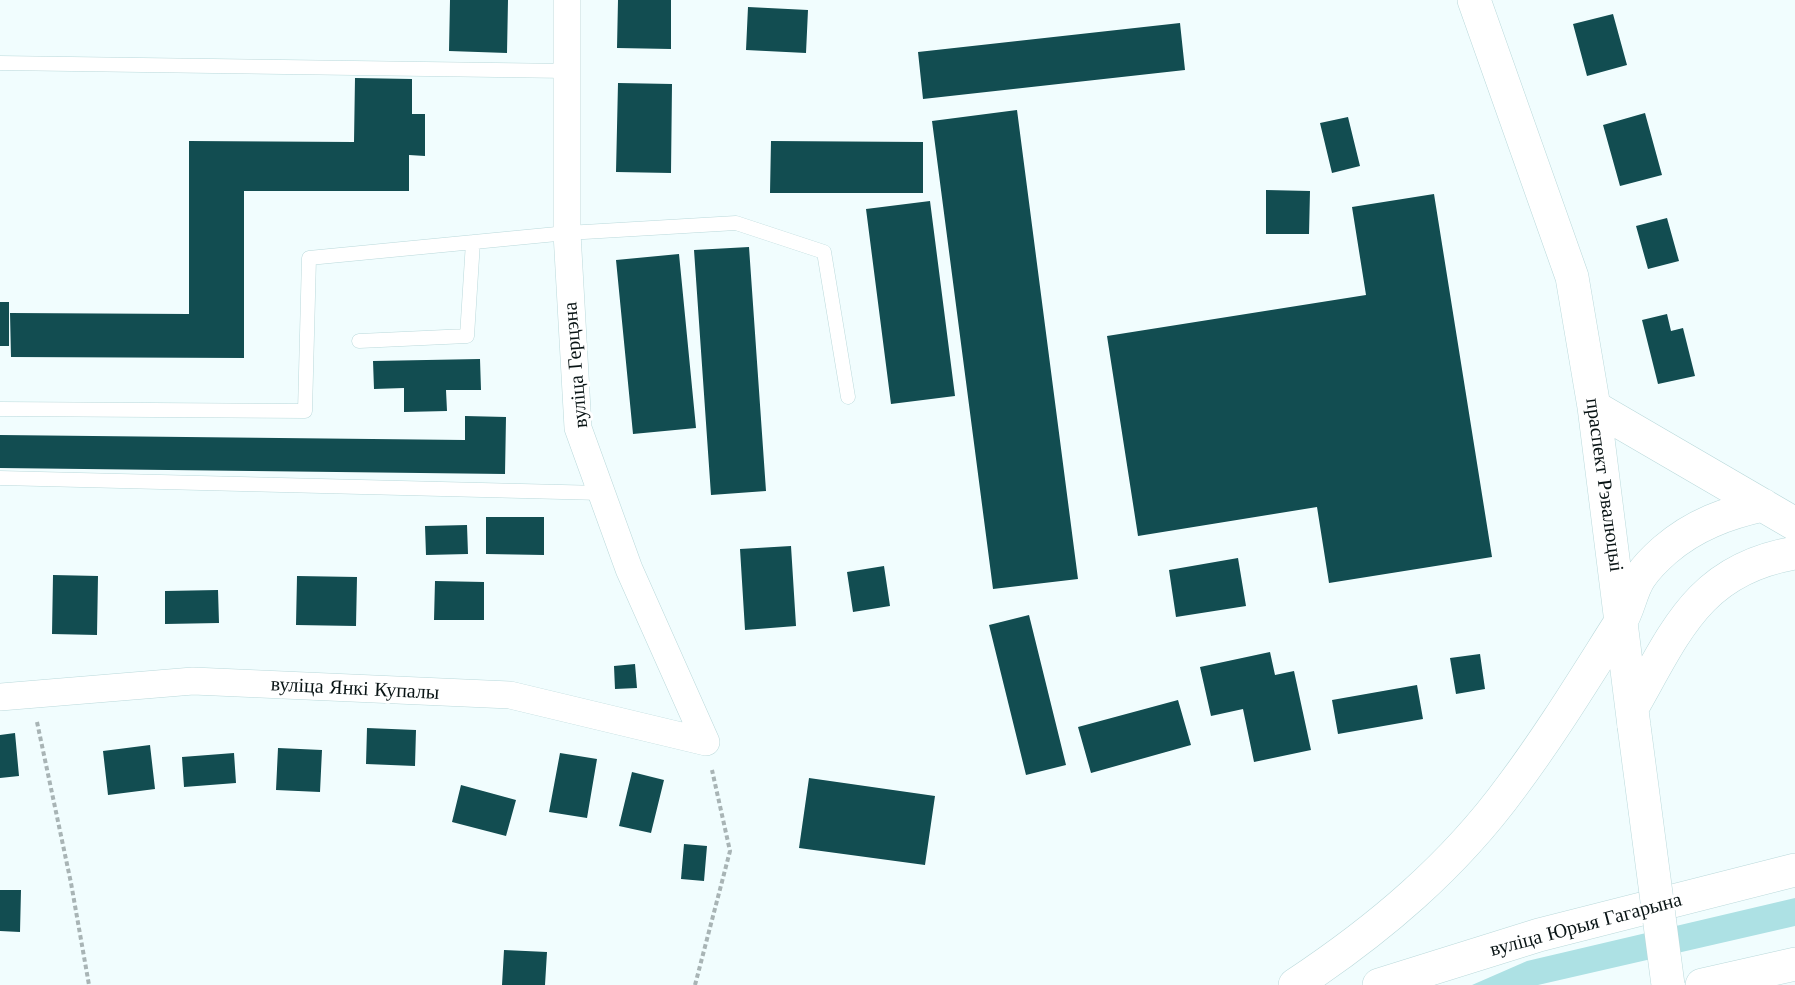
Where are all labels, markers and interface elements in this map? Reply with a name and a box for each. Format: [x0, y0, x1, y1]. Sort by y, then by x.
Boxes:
street label: вуліца Герцэна [559, 301, 593, 429]
street label: праспект Рэвалюцыі [1580, 397, 1628, 573]
street label: вуліца Янкі Купалы [270, 673, 440, 705]
street label: вуліца Юрыя Гагарына [1487, 888, 1685, 962]

